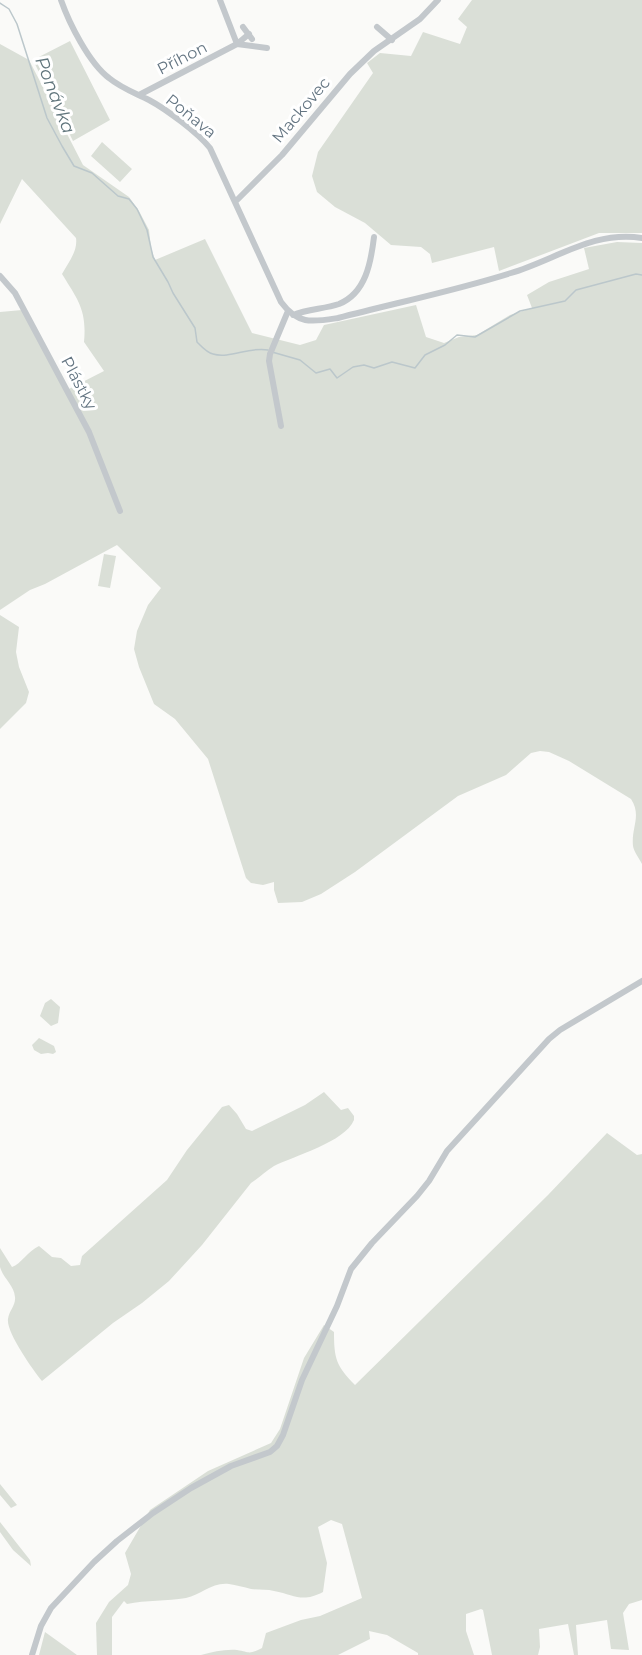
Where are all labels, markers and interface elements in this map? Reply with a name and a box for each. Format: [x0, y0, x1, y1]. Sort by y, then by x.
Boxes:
street label: Příhon [154, 37, 210, 79]
water label: Ponávka [30, 53, 80, 137]
street label: Mackovec [268, 73, 334, 147]
street label: Poňava [162, 90, 220, 142]
street label: Plástky [57, 353, 101, 413]

